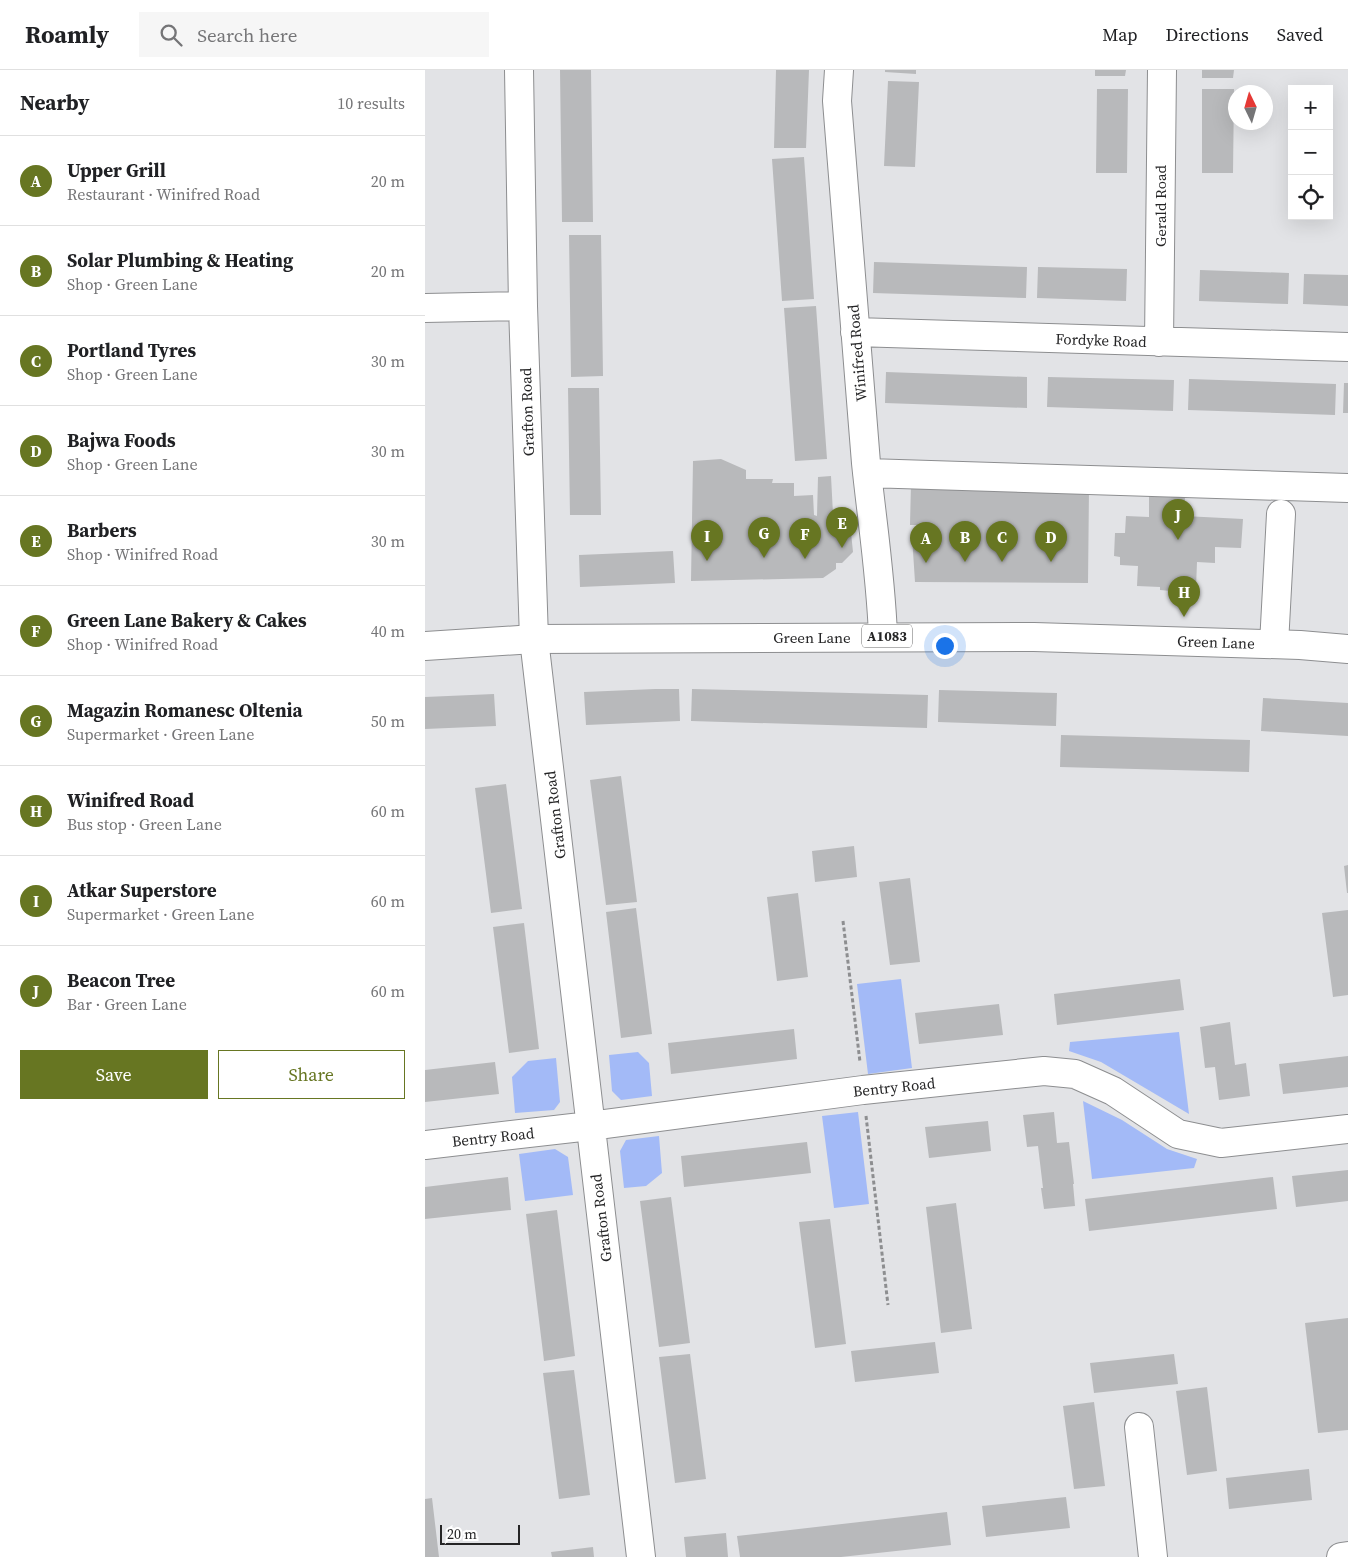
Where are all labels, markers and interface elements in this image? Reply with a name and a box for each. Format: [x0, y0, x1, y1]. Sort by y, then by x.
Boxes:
search box [139, 12, 489, 57]
text: Roamly [25, 18, 109, 51]
icon: search [157, 21, 185, 49]
text: Search here [197, 22, 297, 48]
text: Map [1102, 22, 1138, 47]
text: Directions [1166, 22, 1249, 47]
text: Saved [1277, 22, 1323, 47]
north arrow [1228, 85, 1273, 130]
map controls [1288, 85, 1333, 220]
button: + [1288, 85, 1333, 130]
text: Nearby [20, 88, 90, 117]
text: 10 results [337, 92, 405, 114]
button: − [1288, 130, 1333, 175]
text: Upper Grill [67, 157, 166, 183]
street label: Gerald Road [1150, 164, 1171, 247]
text: A [31, 170, 41, 192]
text: 20 m [371, 170, 405, 192]
button: locate [1288, 175, 1333, 220]
text: Restaurant · Winifred Road [67, 183, 260, 205]
text: Solar Plumbing & Heating [67, 247, 293, 273]
text: B [31, 260, 41, 282]
text: 20 m [371, 260, 405, 282]
text: Shop · Green Lane [67, 273, 198, 295]
street label: Winifred Road [842, 303, 872, 402]
street label: Fordyke Road [1055, 328, 1147, 352]
text: Portland Tyres [67, 337, 196, 363]
text: C [31, 350, 41, 372]
text: 30 m [371, 350, 405, 372]
text: Shop · Green Lane [67, 363, 198, 385]
street label: Grafton Road [515, 367, 539, 457]
text: Bajwa Foods [67, 427, 176, 453]
text: D [30, 440, 42, 462]
text: 30 m [371, 440, 405, 462]
text: Shop · Green Lane [67, 453, 198, 475]
pin: J [1162, 499, 1194, 540]
pin: E [826, 507, 858, 548]
text: Barbers [67, 517, 137, 543]
pin: G [748, 517, 780, 558]
pin: F [789, 518, 821, 559]
pin: I [691, 520, 723, 561]
pin: B [949, 521, 981, 562]
pin: C [986, 521, 1018, 562]
pin: D [1035, 521, 1067, 562]
pin: A [910, 522, 942, 563]
text: E [31, 530, 41, 552]
text: 30 m [371, 530, 405, 552]
text: Shop · Winifred Road [67, 543, 218, 565]
pin: H [1168, 576, 1200, 617]
text: Green Lane Bakery & Cakes [67, 607, 307, 633]
text: F [31, 620, 41, 642]
text: 40 m [371, 620, 405, 642]
road number: A1083 [862, 624, 912, 648]
street label: Green Lane [773, 627, 851, 648]
street label: Green Lane [1177, 630, 1255, 654]
text: Shop · Winifred Road [67, 633, 218, 655]
your location [932, 633, 958, 659]
text: Magazin Romanesc Oltenia [67, 697, 303, 723]
text: G [31, 710, 41, 732]
text: 50 m [371, 710, 405, 732]
text: Supermarket · Green Lane [67, 723, 254, 745]
street label: Grafton Road [539, 769, 571, 860]
text: Winifred Road [67, 787, 194, 813]
text: H [30, 800, 42, 822]
text: 60 m [371, 800, 405, 822]
text: Bus stop · Green Lane [67, 813, 222, 835]
text: Atkar Superstore [67, 877, 217, 903]
text: I [33, 890, 39, 912]
text: 60 m [371, 890, 405, 912]
text: Supermarket · Green Lane [67, 903, 254, 925]
text: Beacon Tree [67, 967, 175, 993]
text: J [33, 980, 39, 1002]
text: 60 m [371, 980, 405, 1002]
text: Bar · Green Lane [67, 993, 187, 1015]
button: Save [20, 1050, 208, 1099]
button: Share [218, 1050, 405, 1099]
street label: Bentry Road [852, 1072, 937, 1102]
street label: Bentry Road [451, 1122, 536, 1152]
street label: Grafton Road [585, 1172, 617, 1263]
scale bar [440, 1522, 520, 1545]
text: 20 m [447, 1524, 477, 1544]

